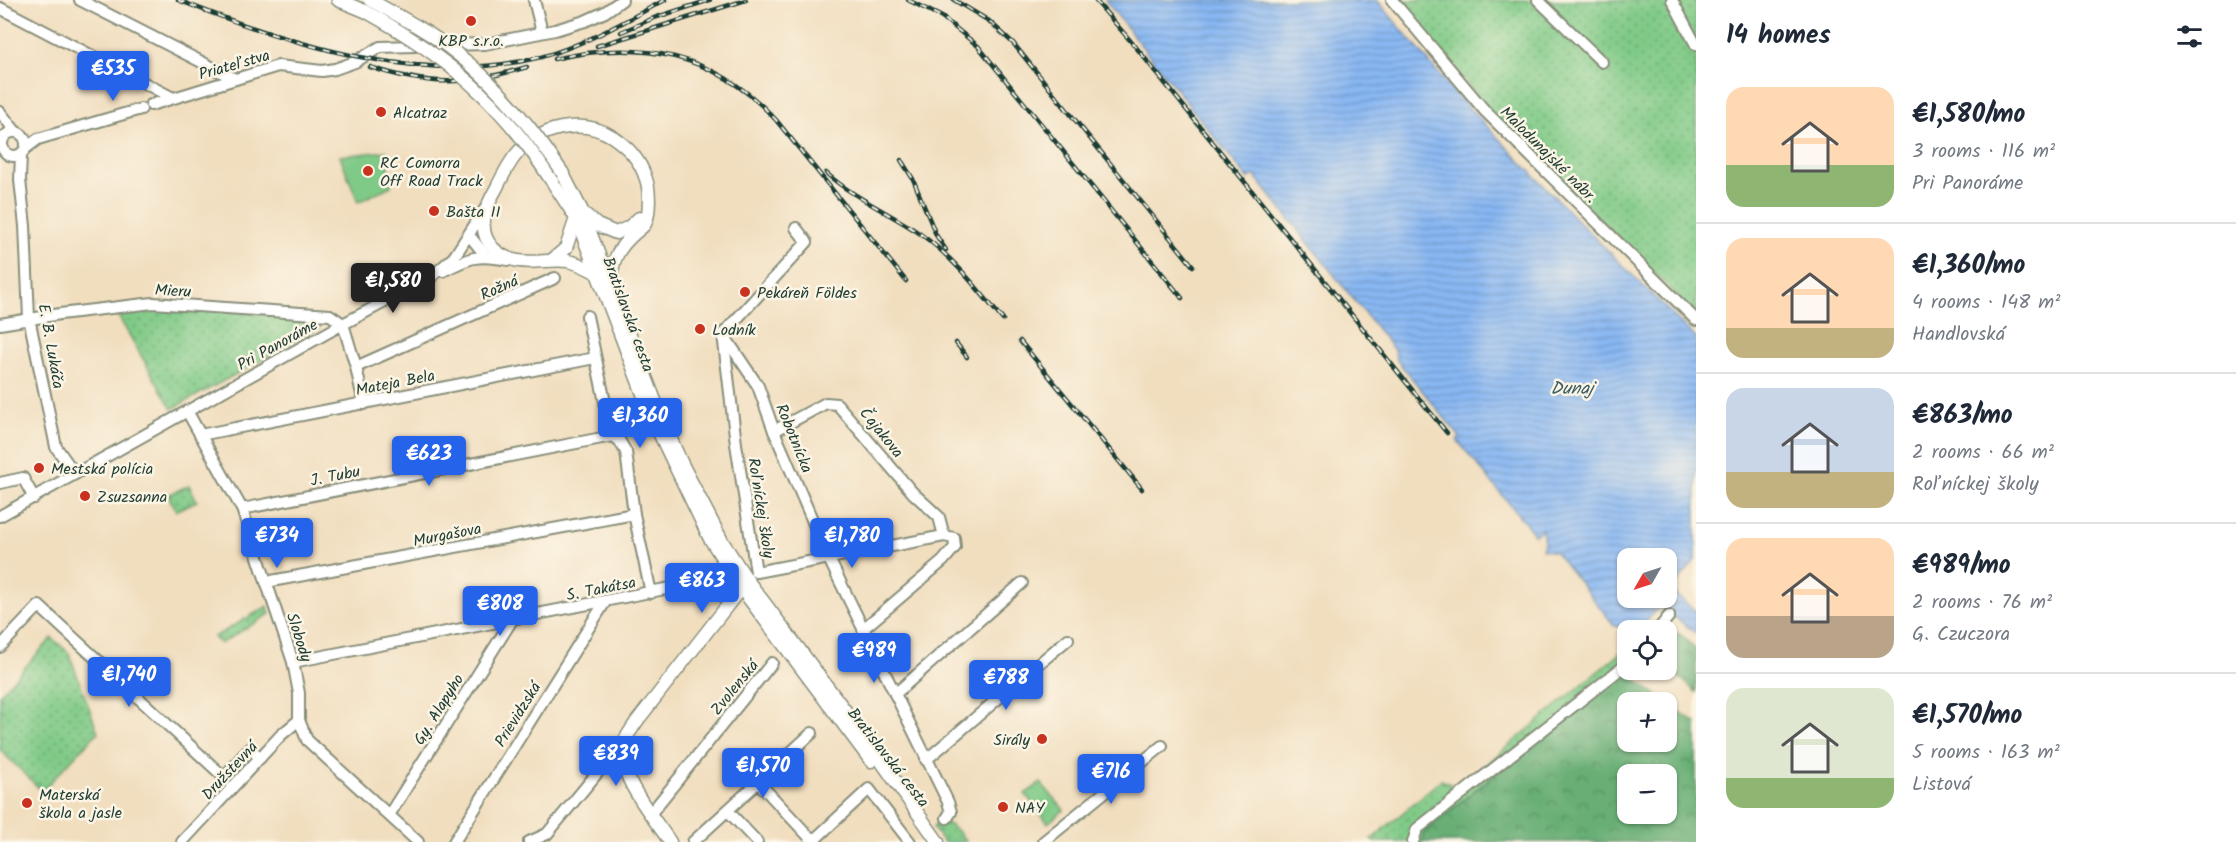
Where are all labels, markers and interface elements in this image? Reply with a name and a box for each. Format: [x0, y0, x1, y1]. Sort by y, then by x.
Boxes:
marker: KBP s.r.o. [464, 14, 478, 28]
text: 14 homes [1726, 15, 1831, 57]
icon: filters [2173, 20, 2206, 53]
place label: KBP s.r.o. [438, 29, 504, 54]
street label: Priateľstva [196, 43, 273, 88]
pin: €535 [77, 51, 149, 102]
text: €535 [91, 54, 135, 86]
text: €1,580/mo [1912, 94, 2025, 136]
place label: Alcatraz [393, 101, 447, 126]
street label: Malodunajské nábr. [1494, 101, 1602, 209]
marker: Alcatraz [374, 105, 388, 119]
icon: home [1774, 111, 1846, 183]
text: 3 rooms · 116 m² [1912, 136, 2055, 168]
place label: RC Comorra Off Road Track [380, 151, 483, 194]
marker: RC Comorra Off Road Track [361, 164, 375, 178]
text: Pri Panoráme [1912, 168, 2023, 200]
place label: Bašta II [446, 200, 501, 225]
marker: Bašta II [427, 204, 441, 218]
text: €1,360/mo [1912, 245, 2025, 287]
street label: Bratislavská cesta [595, 253, 660, 376]
icon: home [1774, 262, 1846, 334]
pin: €1,580 [344, 263, 442, 314]
text: €1,580 [365, 266, 421, 298]
street label: Rožná [476, 268, 524, 308]
street label: Mieru [154, 278, 192, 305]
place label: Pekáreň Földes [757, 281, 857, 306]
marker: Pekáreň Földes [738, 285, 752, 299]
text: 4 rooms · 148 m² [1912, 287, 2060, 319]
street label: E. B. Lukáča [31, 302, 70, 391]
street label: Pri Panoráme [233, 313, 323, 378]
place label: Lodník [712, 318, 756, 343]
text: Handlovská [1912, 319, 2005, 351]
marker: Lodník [693, 322, 707, 336]
street label: Mateja Bela [353, 364, 437, 403]
water label: Dunaj [1551, 375, 1597, 404]
text: €863/mo [1912, 395, 2013, 437]
pin: €1,360 [591, 398, 689, 449]
street label: Robotnícka [768, 400, 819, 477]
text: €1,360 [612, 401, 668, 433]
street label: Čajakova [853, 402, 909, 464]
icon: home [1774, 412, 1846, 484]
pin: €623 [393, 436, 465, 487]
text: 2 rooms · 66 m² [1912, 437, 2054, 469]
text: €623 [406, 439, 452, 471]
street label: Roľníckej školy [740, 456, 781, 561]
place label: Mestská polícia [51, 457, 153, 482]
street label: J. Tubu [308, 459, 363, 494]
marker: Mestská polícia [32, 461, 46, 475]
text: Roľníckej školy [1912, 469, 2039, 501]
place label: Zsuzsanna [97, 485, 167, 510]
marker: Zsuzsanna [78, 489, 92, 503]
street label: Murgašova [411, 517, 484, 554]
pin: €734 [241, 518, 313, 569]
pin: €1,780 [803, 518, 901, 569]
text: €734 [255, 521, 299, 553]
text: €1,780 [824, 521, 880, 553]
text: €989/mo [1912, 545, 2011, 587]
north arrow [1617, 548, 1677, 608]
map controls [1617, 548, 1677, 824]
icon: home [1774, 562, 1846, 634]
pin: €863 [666, 563, 738, 614]
text: €863 [679, 566, 725, 598]
street label: S. Takátsa [564, 570, 638, 608]
pin: €808 [464, 586, 536, 637]
text: 2 rooms · 76 m² [1912, 587, 2052, 619]
text: €808 [477, 589, 523, 621]
street label: Slobody [279, 609, 318, 666]
text: G. Czuczora [1912, 619, 2010, 651]
button: locate [1617, 620, 1677, 680]
pin: €989 [838, 633, 910, 684]
text: €989 [852, 636, 896, 668]
street label: Zvolenská [705, 654, 766, 721]
pin: €1,740 [80, 657, 178, 708]
text: €1,740 [102, 660, 156, 692]
pin: €788 [970, 660, 1042, 711]
text: €788 [983, 663, 1029, 695]
street label: Gy. Alapyho [408, 669, 471, 750]
street label: Prievidzská [488, 676, 549, 752]
button: + [1617, 692, 1677, 752]
text: €1,570/mo [1912, 695, 2022, 737]
street label: Bratislavská cesta [841, 703, 935, 813]
icon: home [1774, 712, 1846, 784]
place label: Sirály [993, 728, 1030, 753]
marker: Sirály [1035, 732, 1049, 746]
street label: Družstevná [196, 735, 265, 806]
pin: €839 [580, 736, 652, 787]
text: 5 rooms · 163 m² [1912, 737, 2060, 769]
text: €839 [593, 739, 639, 771]
pin: €1,570 [714, 748, 812, 799]
text: €1,570 [736, 751, 790, 783]
pin: €716 [1075, 754, 1147, 805]
text: €716 [1092, 757, 1131, 789]
button: − [1617, 764, 1677, 824]
text: Listová [1912, 769, 1971, 801]
place label: Materská škola a jasle [39, 783, 122, 826]
marker: Materská škola a jasle [20, 796, 34, 810]
place label: NAY [1015, 796, 1046, 821]
marker: NAY [996, 800, 1010, 814]

